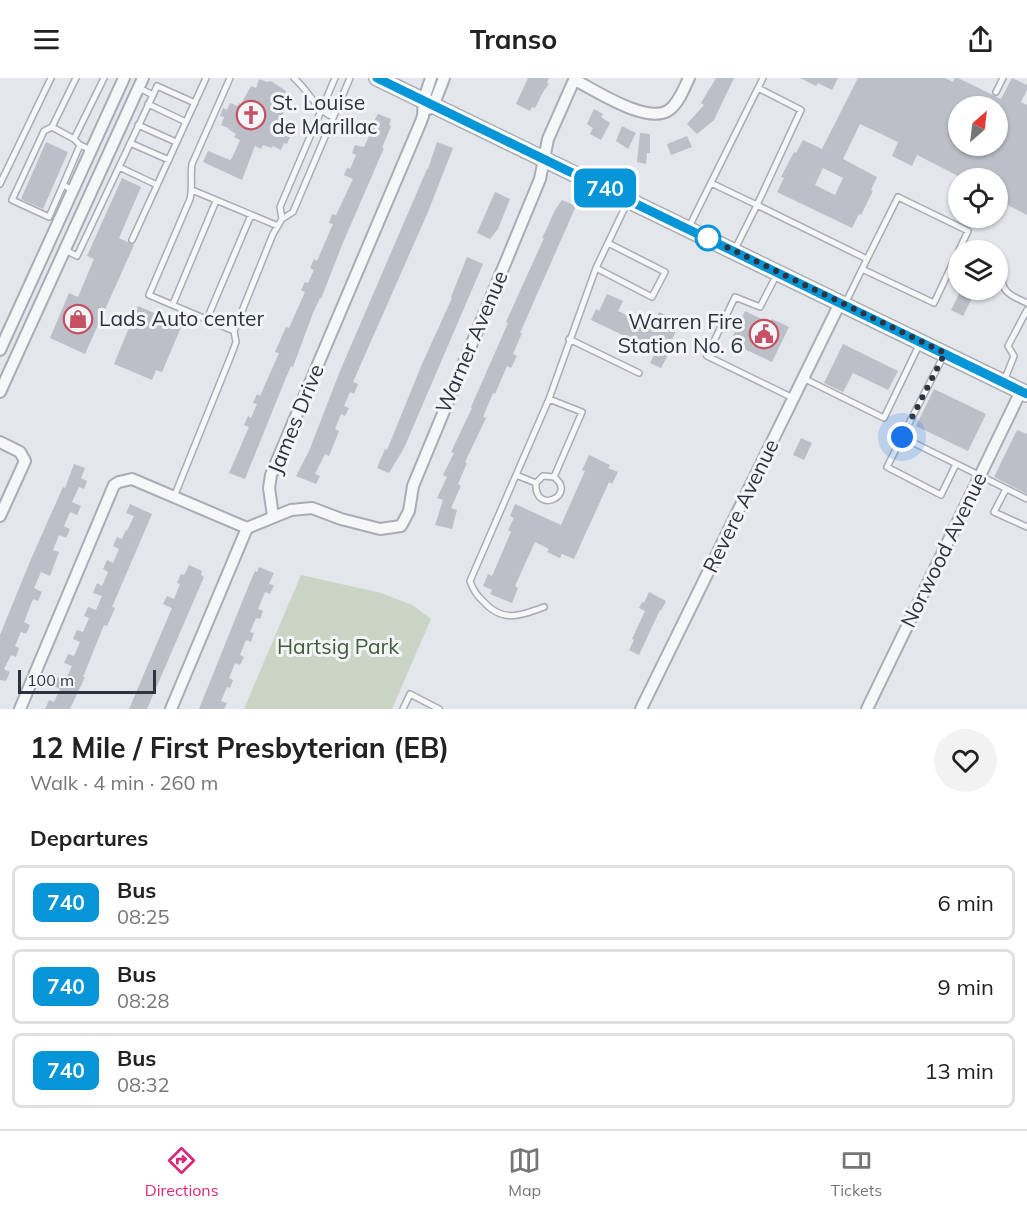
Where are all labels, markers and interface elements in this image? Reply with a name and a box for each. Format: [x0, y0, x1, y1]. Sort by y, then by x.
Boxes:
text: Transo [470, 22, 557, 56]
icon: menu [30, 23, 63, 56]
icon: share [964, 23, 997, 56]
place label: St. Louise de Marillac [272, 89, 378, 139]
north arrow [948, 96, 1008, 156]
map controls [948, 96, 1008, 300]
church icon: St. Louise de Marillac [235, 99, 267, 131]
line badge: 740 [570, 168, 640, 208]
button: locate [948, 168, 1008, 228]
text: 740 [586, 175, 624, 201]
unlabelled marker [695, 225, 721, 251]
button: layers [948, 240, 1008, 300]
street label: Warner Avenue [429, 266, 513, 417]
shop icon: Lads Auto center [62, 303, 94, 335]
place label: Lads Auto center [99, 305, 264, 331]
place label: Warren Fire Station No. 6 [618, 308, 743, 358]
public building icon: Warren Fire Station No. 6 [748, 318, 780, 350]
street label: James Drive [261, 360, 329, 477]
your location [887, 422, 917, 452]
street label: Revere Avenue [697, 434, 784, 577]
street label: Norwood Avenue [894, 468, 992, 631]
park label: Hartsig Park [277, 633, 399, 659]
scale bar [18, 667, 156, 694]
text: 100 m [27, 670, 74, 690]
button: heart [934, 729, 997, 792]
text: 12 Mile / First Presbyterian (EB) [30, 730, 449, 765]
text: Walk · 4 min · 260 m [30, 770, 218, 795]
text: Departures [30, 824, 148, 852]
text: Bus [117, 876, 156, 904]
text: 740 [47, 889, 85, 915]
text: 6 min [938, 889, 994, 917]
text: 08:25 [117, 904, 170, 929]
text: Bus [117, 960, 156, 988]
text: 740 [47, 973, 85, 999]
text: 9 min [938, 973, 994, 1001]
text: 08:28 [117, 988, 170, 1013]
text: Bus [117, 1044, 156, 1072]
text: 740 [47, 1057, 85, 1083]
text: 13 min [924, 1057, 994, 1085]
text: 08:32 [117, 1072, 170, 1097]
tab: Directions [145, 1144, 219, 1200]
tab: Map [508, 1144, 541, 1200]
tab: Tickets [831, 1144, 882, 1200]

